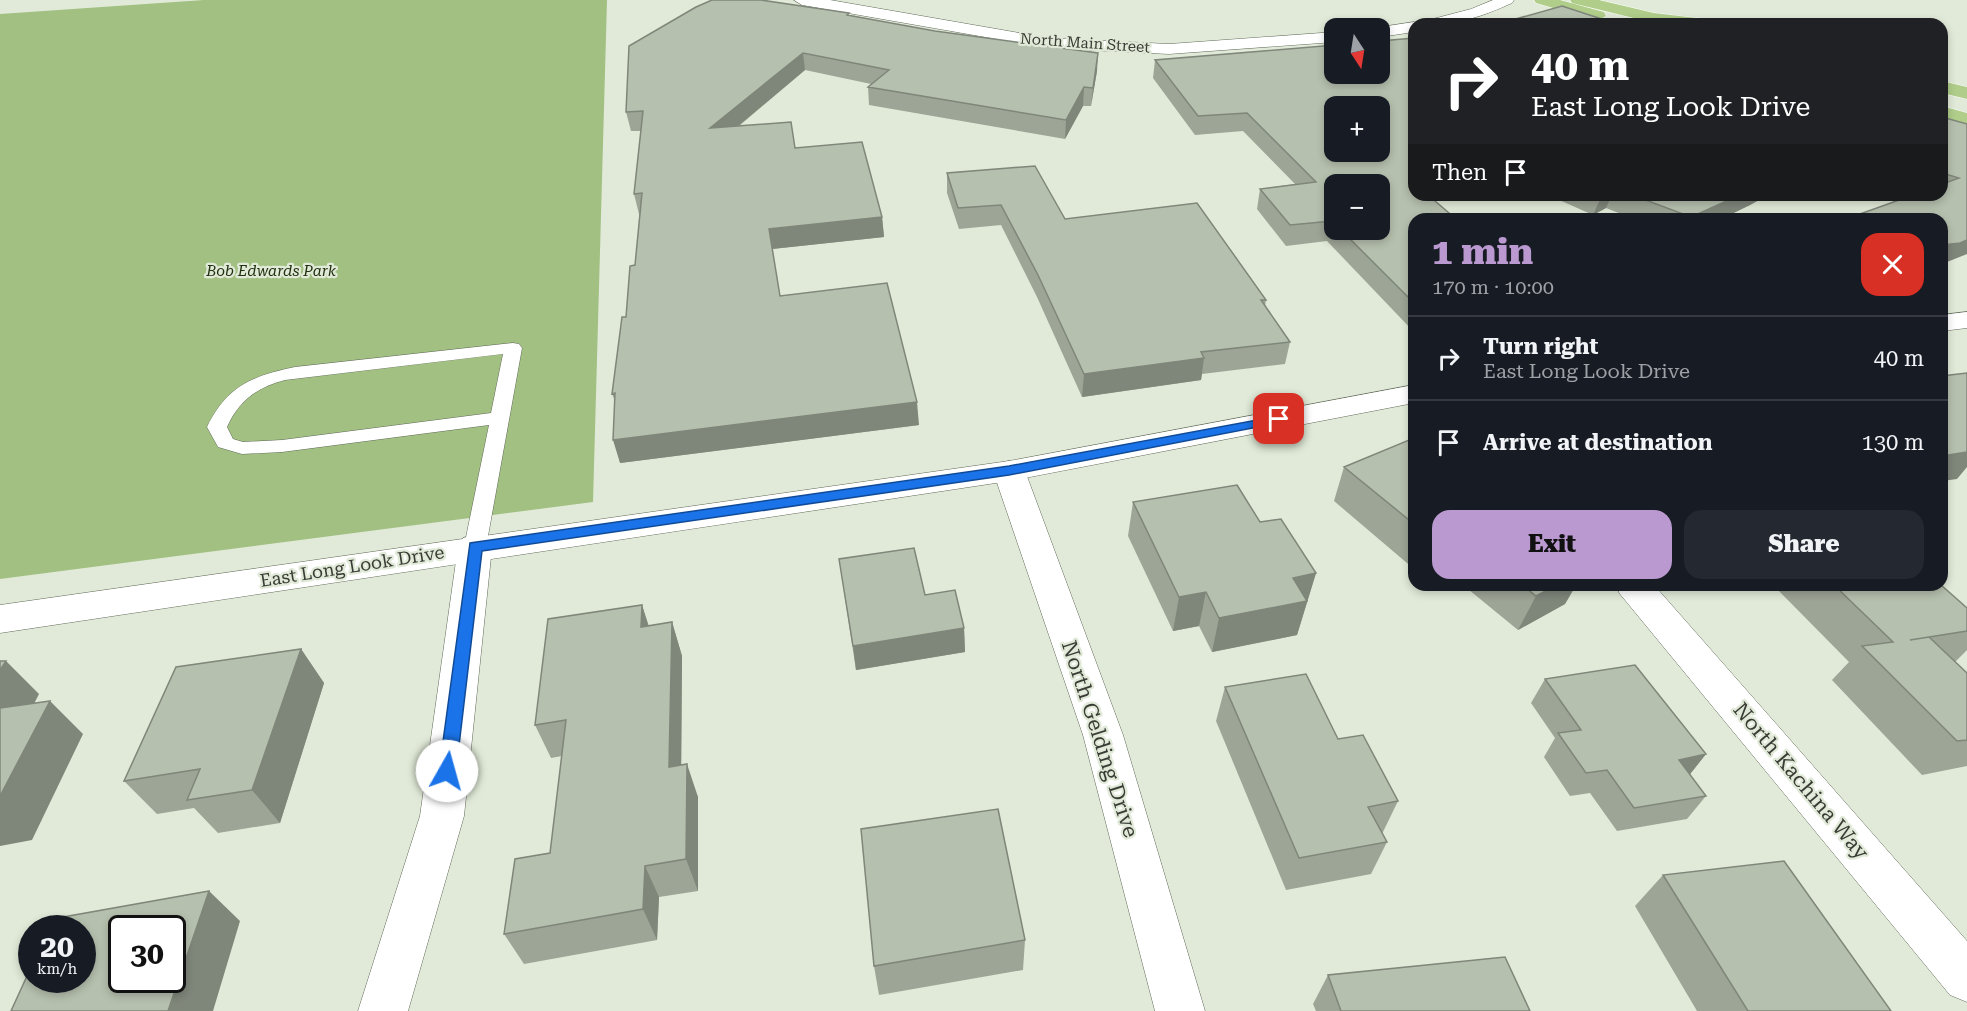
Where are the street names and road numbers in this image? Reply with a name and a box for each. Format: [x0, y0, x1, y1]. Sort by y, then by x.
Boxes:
street label: North Main Street [1019, 29, 1151, 57]
street label: East Long Look Drive [258, 541, 446, 591]
street label: North Gelding Drive [1057, 638, 1143, 840]
street label: North Kachina Way [1728, 698, 1874, 865]

